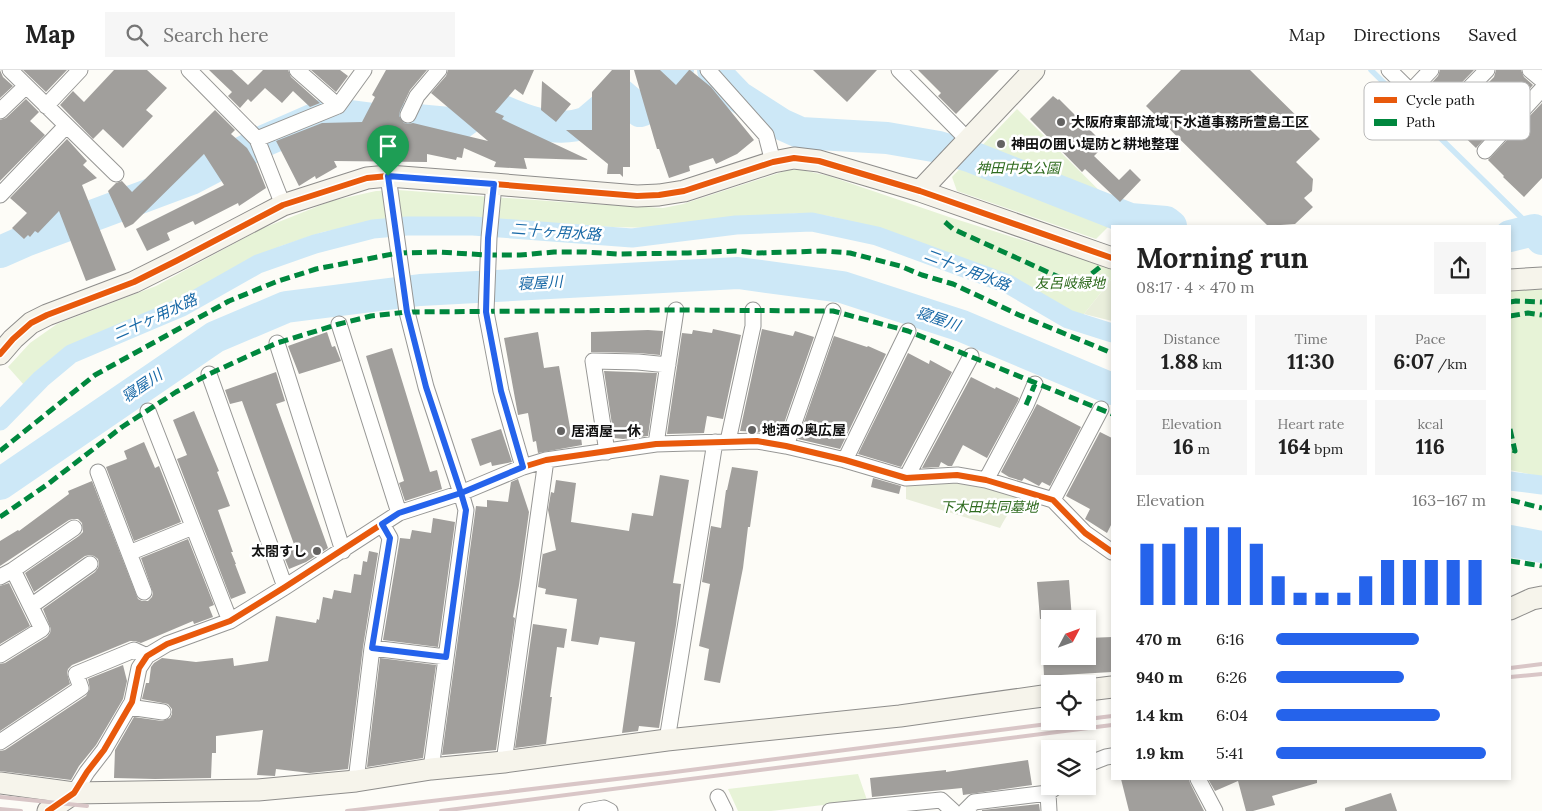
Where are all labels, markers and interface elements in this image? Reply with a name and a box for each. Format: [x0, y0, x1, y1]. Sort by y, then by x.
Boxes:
search box [105, 12, 455, 57]
text: Map [25, 19, 75, 50]
icon: search [123, 21, 151, 49]
text: Search here [163, 23, 269, 47]
text: Map [1289, 23, 1325, 46]
text: Directions [1353, 23, 1440, 46]
text: Saved [1468, 23, 1517, 46]
legend [1364, 82, 1530, 140]
text: Cycle path [1406, 91, 1475, 109]
place label: 大阪府東部流域下水道事務所萱島工区 [1071, 113, 1309, 131]
text: Path [1406, 113, 1435, 131]
marker: 大阪府東部流域下水道事務所萱島工区 [1055, 116, 1067, 128]
pin [367, 125, 409, 176]
icon: arrive [374, 132, 402, 160]
place label: 神田の囲い堤防と耕地整理 [1011, 135, 1179, 153]
marker: 神田の囲い堤防と耕地整理 [995, 138, 1007, 150]
park label: 神田中央公園 [976, 159, 1062, 177]
water label: 二十ヶ用水路 [510, 219, 604, 244]
text: Morning run [1136, 240, 1308, 276]
button: share [1434, 242, 1486, 294]
water label: 二十ヶ用水路 [922, 245, 1014, 295]
water label: 寝屋川 [517, 272, 565, 293]
park label: 友呂岐緑地 [1035, 274, 1107, 292]
text: 08:17 · 4 × 470 m [1136, 277, 1255, 297]
water label: 二十ヶ用水路 [110, 289, 202, 344]
water label: 寝屋川 [914, 302, 964, 335]
text: Distance [1163, 330, 1220, 348]
text: Time [1294, 330, 1327, 348]
text: Pace [1415, 330, 1446, 348]
text: 1.88 [1161, 348, 1199, 375]
text: 11:30 [1287, 348, 1335, 375]
text: 6:07 [1393, 348, 1434, 375]
text: km [1199, 355, 1222, 373]
text: /km [1434, 355, 1467, 373]
water label: 寝屋川 [118, 364, 167, 406]
text: Elevation [1162, 415, 1222, 433]
text: Heart rate [1278, 415, 1344, 433]
text: kcal [1417, 415, 1443, 433]
place label: 地酒の奥広屋 [762, 421, 846, 439]
place label: 居酒屋一休 [571, 422, 641, 440]
marker: 地酒の奥広屋 [746, 424, 758, 436]
marker: 居酒屋一休 [555, 425, 567, 437]
text: 16 [1173, 433, 1194, 460]
text: 164 [1279, 433, 1311, 460]
text: 116 [1416, 433, 1445, 460]
text: m [1194, 440, 1210, 458]
text: bpm [1311, 440, 1343, 458]
text: Elevation [1136, 490, 1205, 510]
text: 163–167 m [1412, 490, 1486, 510]
park label: 下木田共同墓地 [940, 498, 1040, 516]
place label: 太閤すし [251, 542, 307, 560]
marker: 太閤すし [311, 545, 323, 557]
north arrow [1041, 610, 1096, 665]
map controls [1041, 610, 1096, 795]
text: 470 m [1136, 629, 1181, 649]
text: 6:16 [1216, 629, 1244, 649]
text: 940 m [1136, 667, 1183, 687]
text: 6:26 [1216, 667, 1247, 687]
button: locate [1041, 675, 1096, 730]
text: 1.4 km [1136, 705, 1183, 725]
text: 6:04 [1216, 705, 1248, 725]
button: layers [1041, 740, 1096, 795]
text: 1.9 km [1136, 743, 1184, 763]
text: 5:41 [1216, 743, 1243, 763]

